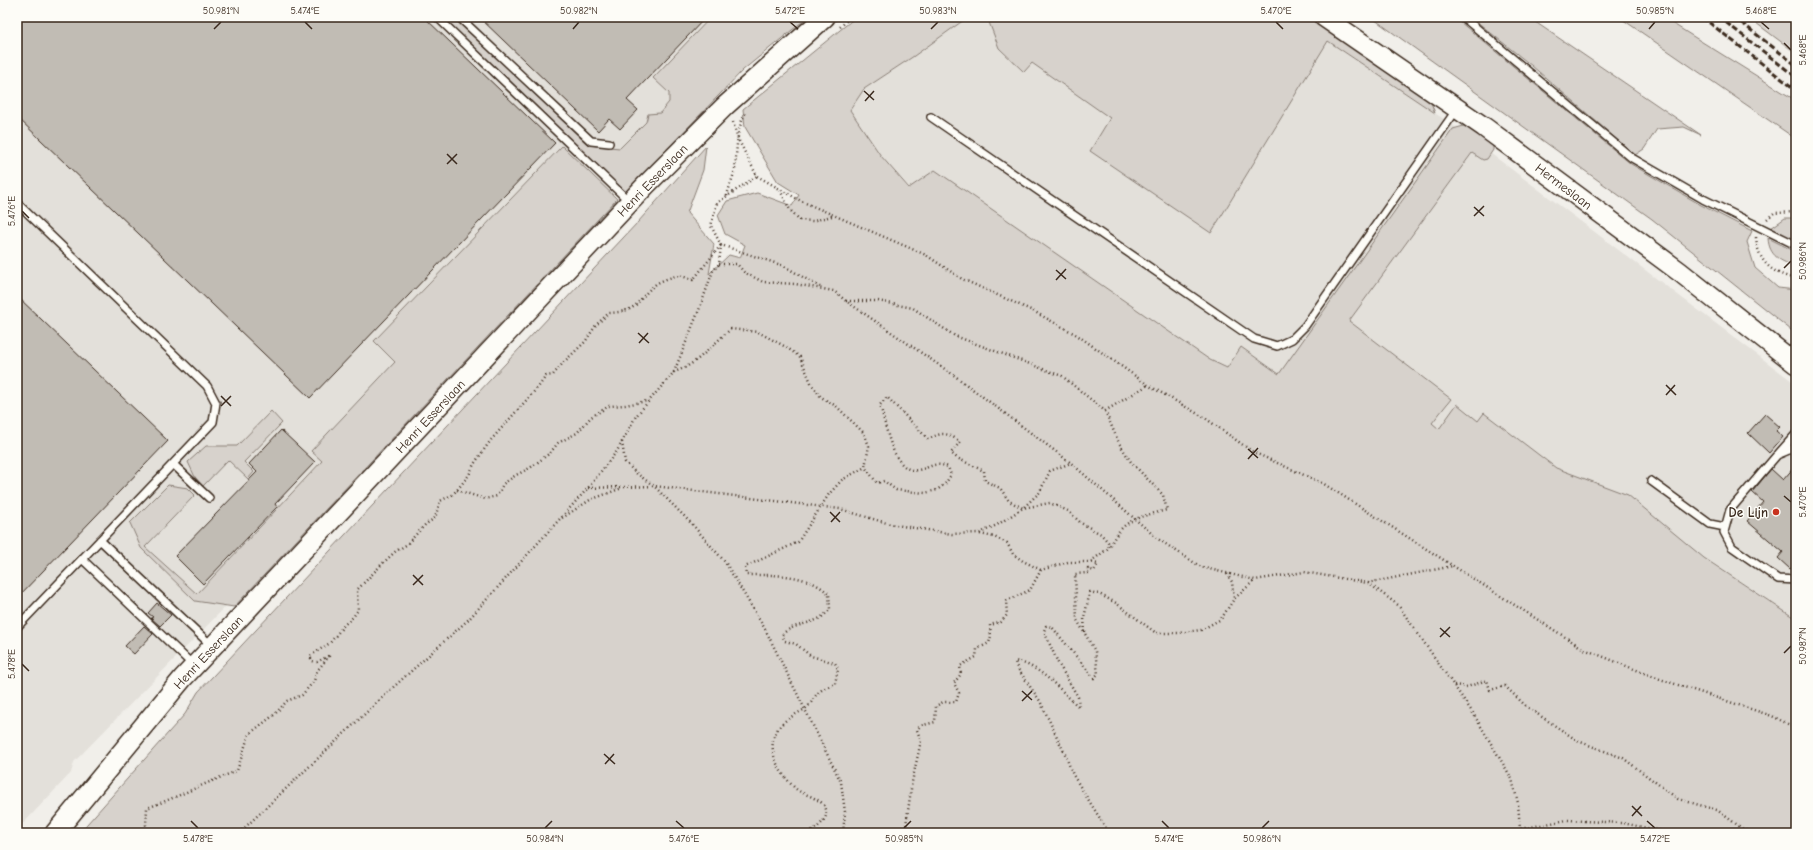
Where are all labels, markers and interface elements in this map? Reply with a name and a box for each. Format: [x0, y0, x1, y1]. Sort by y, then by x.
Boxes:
text: 50.981°N [203, 5, 239, 17]
text: 5.474°E [290, 5, 320, 17]
text: 50.982°N [560, 5, 598, 17]
text: 5.472°E [775, 5, 805, 17]
text: 50.983°N [919, 5, 957, 17]
text: 5.470°E [1260, 5, 1292, 17]
text: 50.985°N [1636, 5, 1674, 17]
text: 5.468°E [1746, 5, 1776, 17]
text: 5.468°E [1797, 35, 1809, 65]
street label: Henri Esserslaan [614, 141, 691, 220]
street label: Hermeslaan [1532, 160, 1595, 213]
text: 5.476°E [6, 196, 18, 226]
text: 50.986°N [1797, 242, 1809, 280]
street label: Henri Esserslaan [393, 377, 468, 456]
text: 5.470°E [1797, 486, 1809, 518]
place label: De Lijn [1729, 505, 1768, 520]
marker: De Lijn [1771, 507, 1781, 517]
street label: Henri Esserslaan [171, 613, 246, 692]
text: 50.987°N [1797, 627, 1809, 665]
text: 5.478°E [6, 649, 18, 679]
text: 5.478°E [183, 833, 213, 845]
text: 50.984°N [526, 833, 564, 845]
text: 5.476°E [669, 833, 699, 845]
text: 50.985°N [885, 833, 923, 845]
text: 5.474°E [1154, 833, 1184, 845]
text: 50.986°N [1243, 833, 1281, 845]
text: 5.472°E [1640, 833, 1670, 845]

